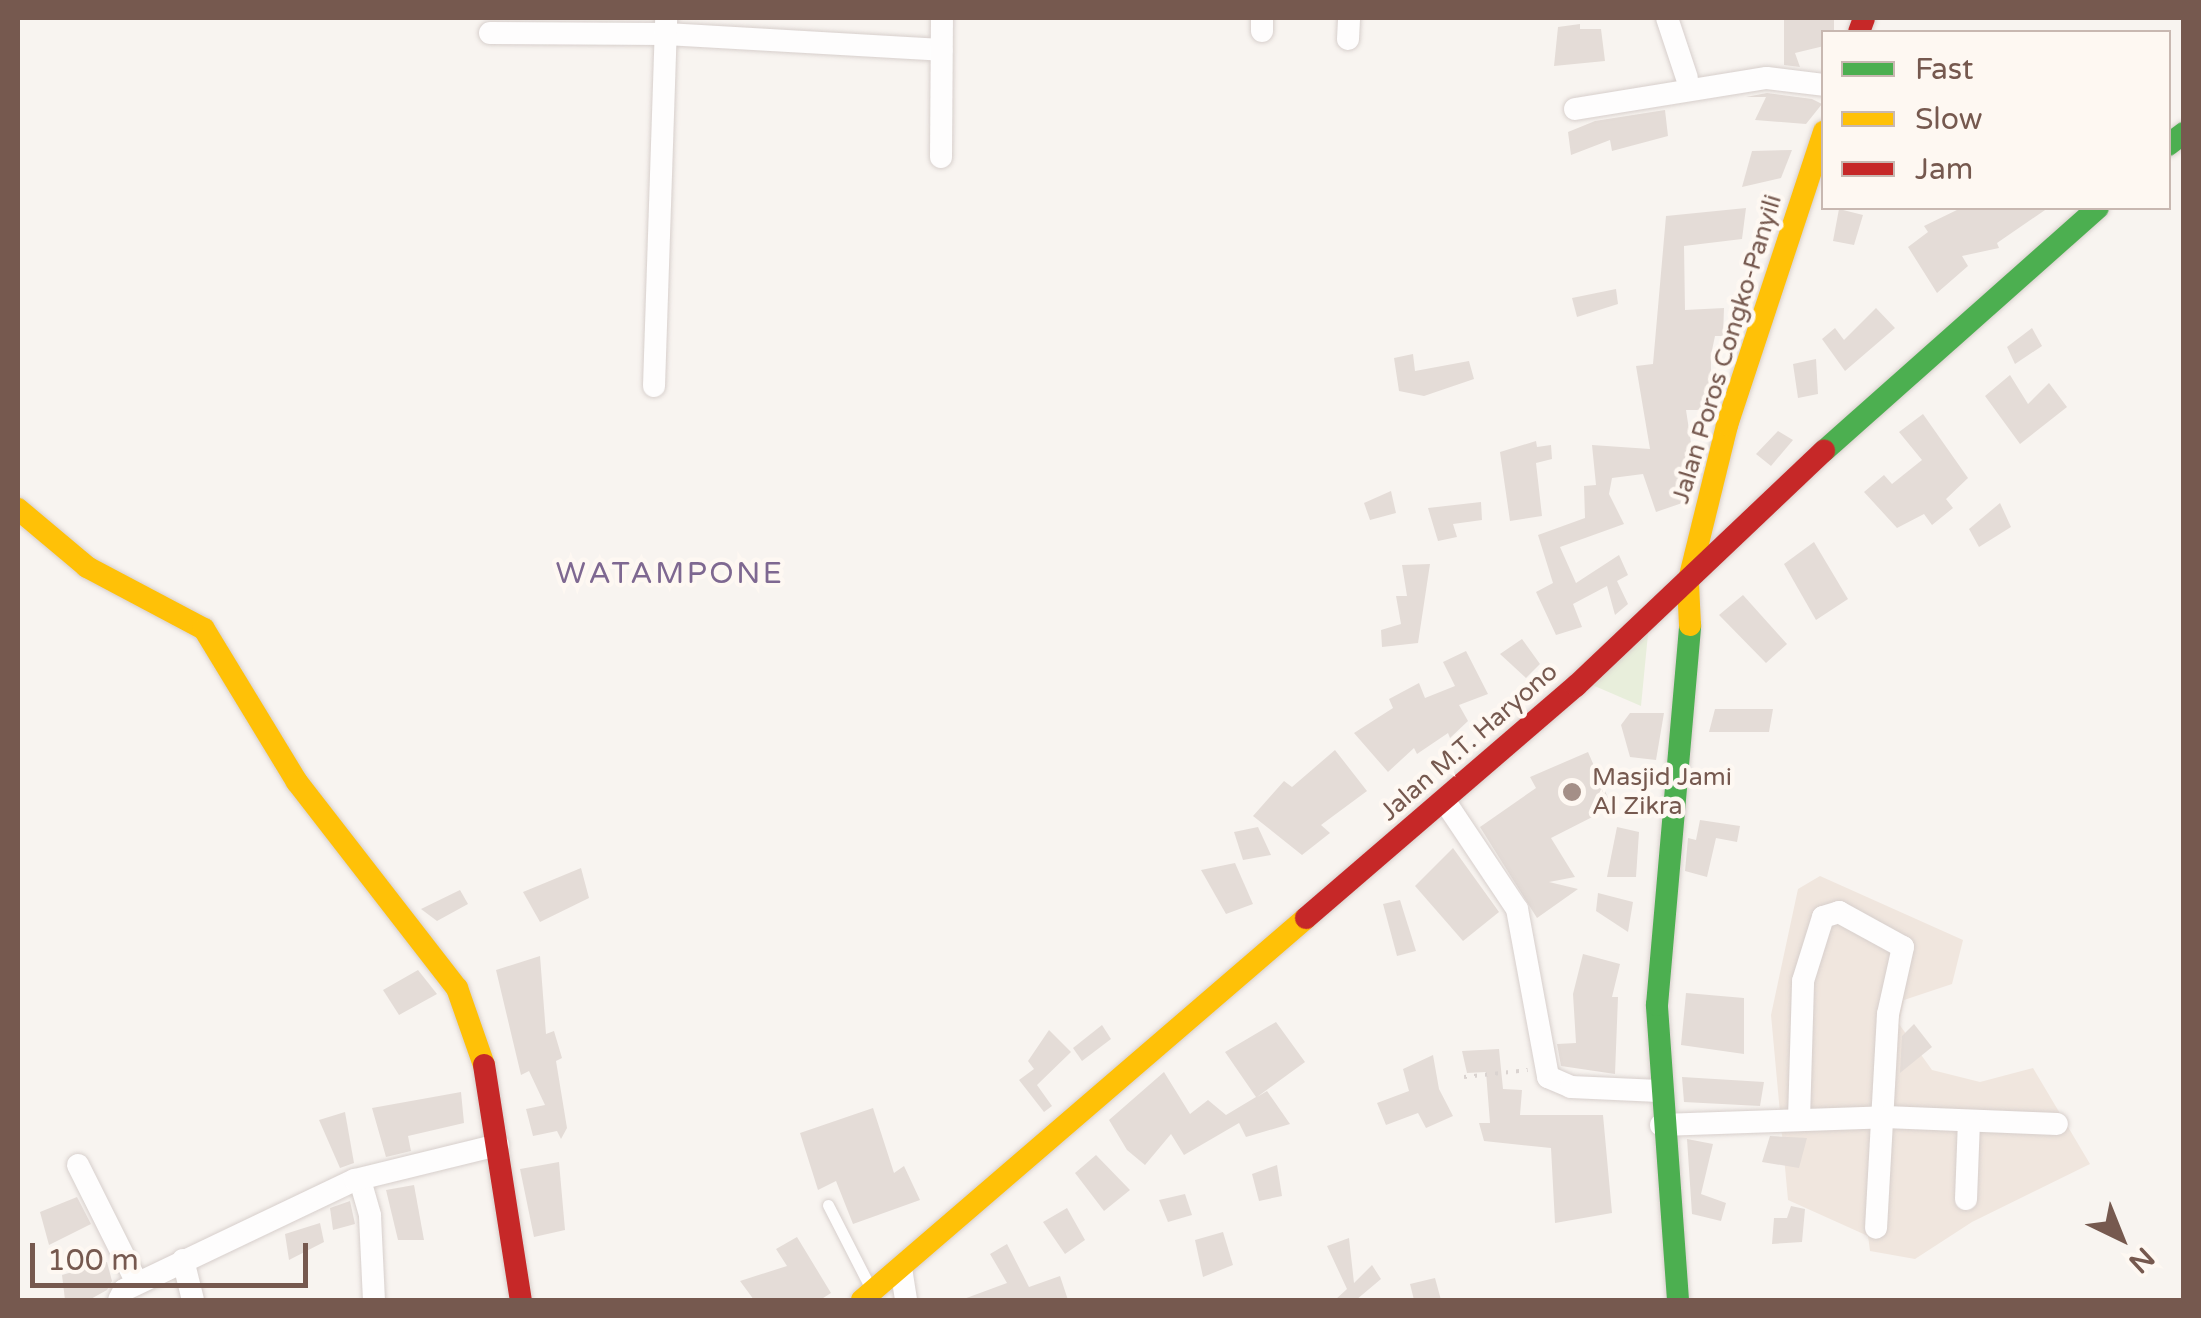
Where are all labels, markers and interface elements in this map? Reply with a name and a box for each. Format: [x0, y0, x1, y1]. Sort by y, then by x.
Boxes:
legend [1821, 30, 2171, 210]
text: Fast [1915, 51, 1974, 88]
text: Slow [1915, 101, 1983, 138]
text: Jam [1915, 151, 1973, 188]
street label: Jalan Poros Congko-Panyili [1666, 191, 1788, 507]
district label: WATAMPONE [556, 556, 784, 592]
street label: Jalan M.T. Haryono [1374, 657, 1564, 827]
place label: Masjid Jami Al Zikra [1592, 763, 1732, 822]
marker: Masjid Jami Al Zikra [1561, 781, 1583, 803]
north arrow [2071, 1188, 2171, 1288]
scale bar [35, 1223, 312, 1285]
text: N [2122, 1240, 2161, 1280]
text: 100 m [47, 1242, 139, 1279]

